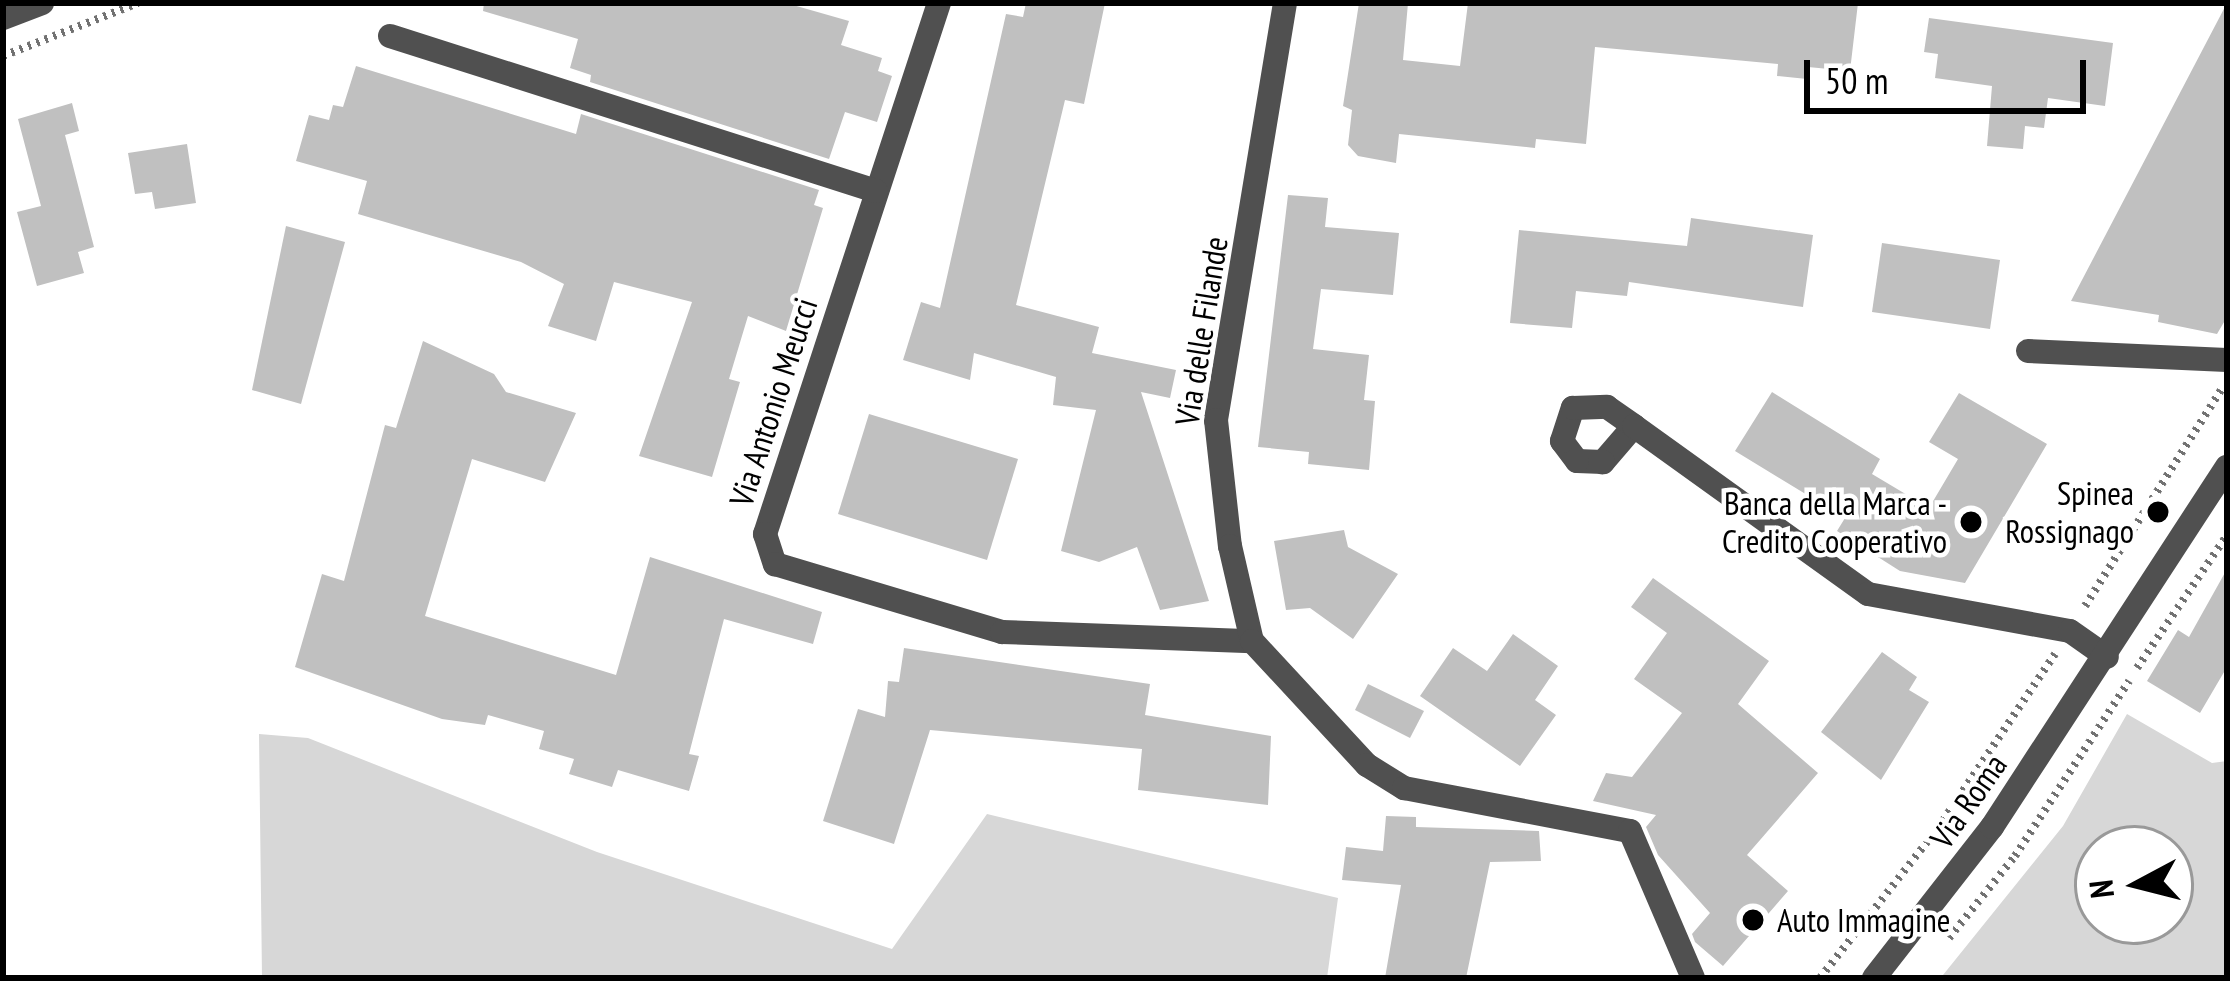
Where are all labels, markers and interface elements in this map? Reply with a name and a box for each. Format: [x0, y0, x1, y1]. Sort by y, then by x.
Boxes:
scale bar [1810, 36, 2092, 110]
text: 50 m [1825, 57, 1888, 104]
street label: Via delle Filande [1167, 234, 1235, 428]
street label: Via Antonio Meucci [721, 292, 825, 512]
place label: Spinea Rossignago [2005, 473, 2134, 551]
place label: Banca della Marca - Credito Cooperativo [1722, 483, 1947, 561]
marker: Spinea Rossignago [2145, 499, 2171, 525]
marker: Banca della Marca - Credito Cooperativo [1958, 509, 1984, 535]
street label: Via Roma [1921, 746, 2015, 856]
north arrow [2074, 825, 2194, 945]
text: N [2078, 878, 2123, 901]
place label: Auto Immagine [1777, 900, 1950, 940]
marker: Auto Immagine [1740, 907, 1766, 933]

